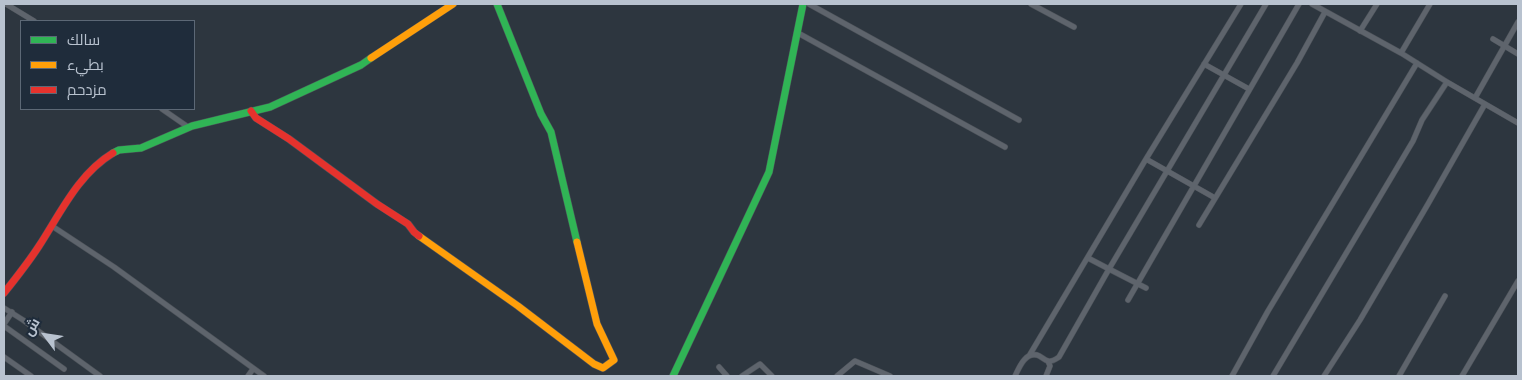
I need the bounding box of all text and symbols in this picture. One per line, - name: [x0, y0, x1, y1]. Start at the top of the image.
- legend: [20, 20, 195, 110]
- text: سالك: [67, 31, 100, 49]
- text: بطيء: [67, 56, 104, 74]
- text: مزدحم: [67, 81, 107, 99]
- north arrow: [20, 310, 70, 360]
- text: ش: [20, 315, 44, 339]

